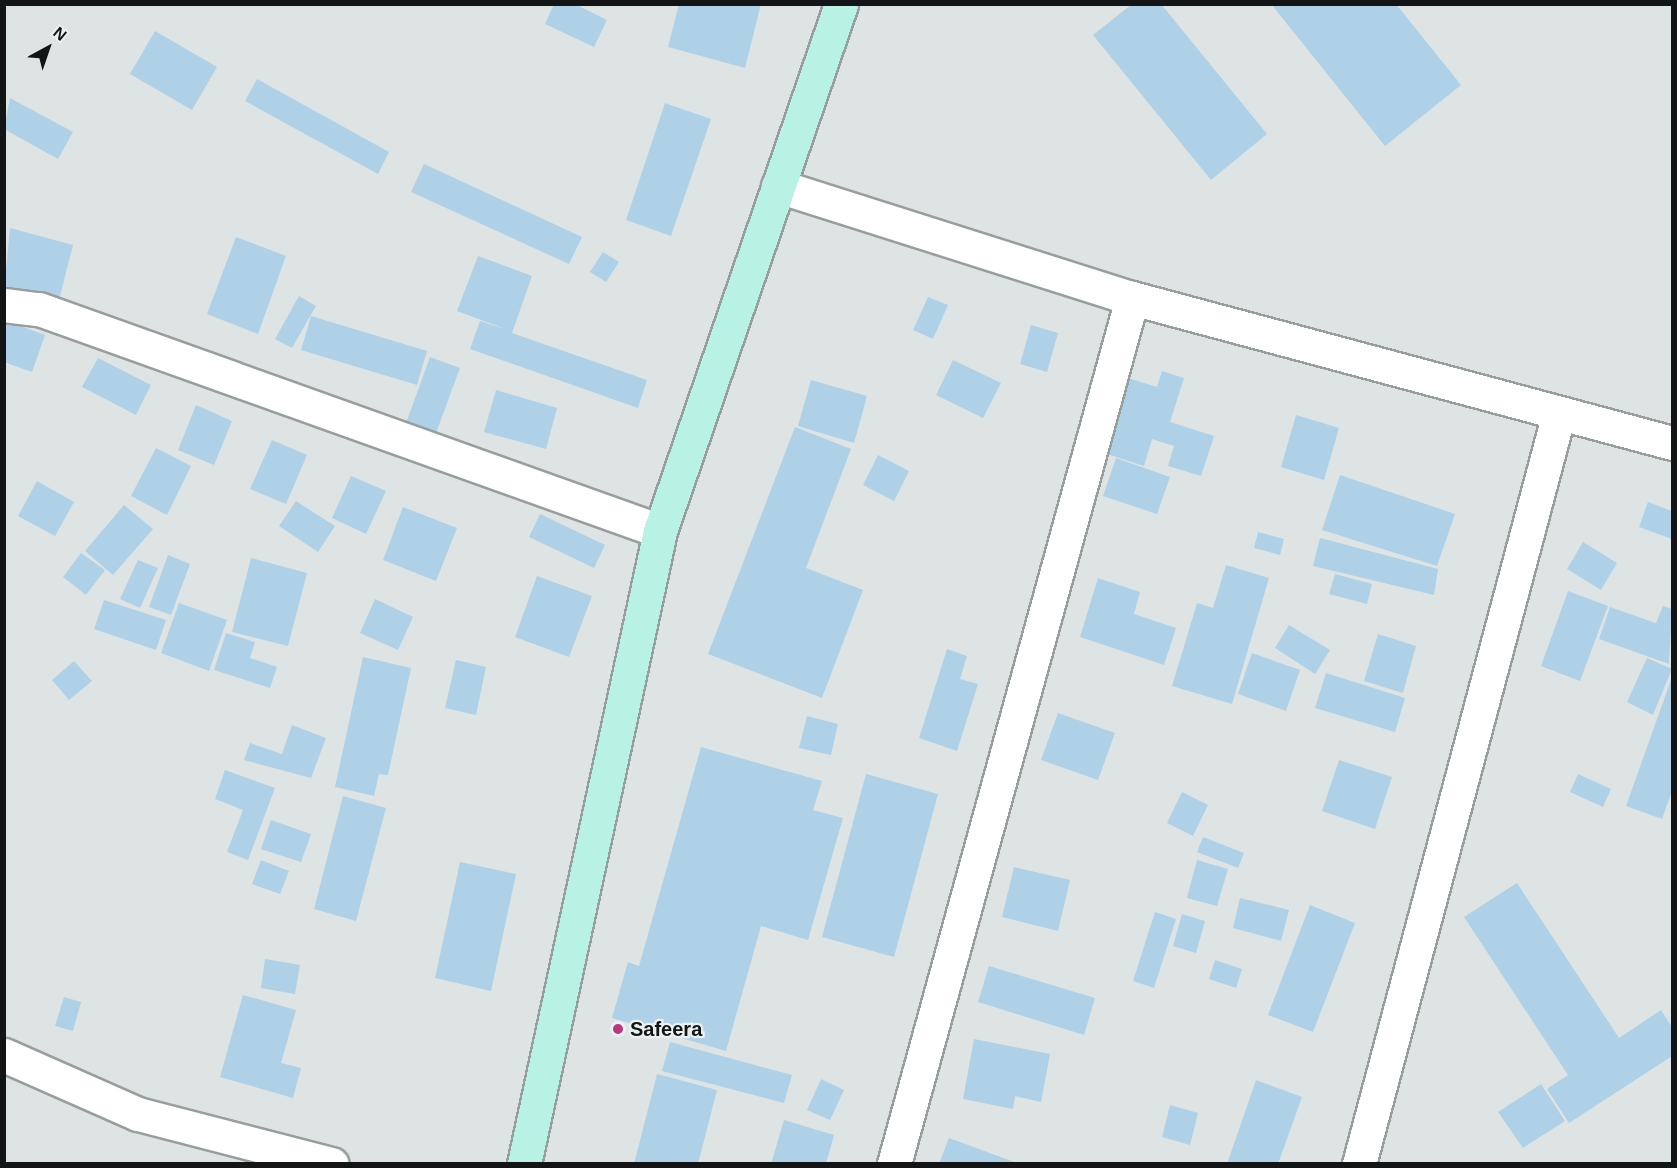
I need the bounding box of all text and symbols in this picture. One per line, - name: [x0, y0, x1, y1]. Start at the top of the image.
- north arrow: [18, 18, 78, 78]
- text: N: [50, 24, 70, 44]
- place label: Safeera: [630, 1017, 702, 1041]
- marker: Safeera: [611, 1022, 625, 1036]

